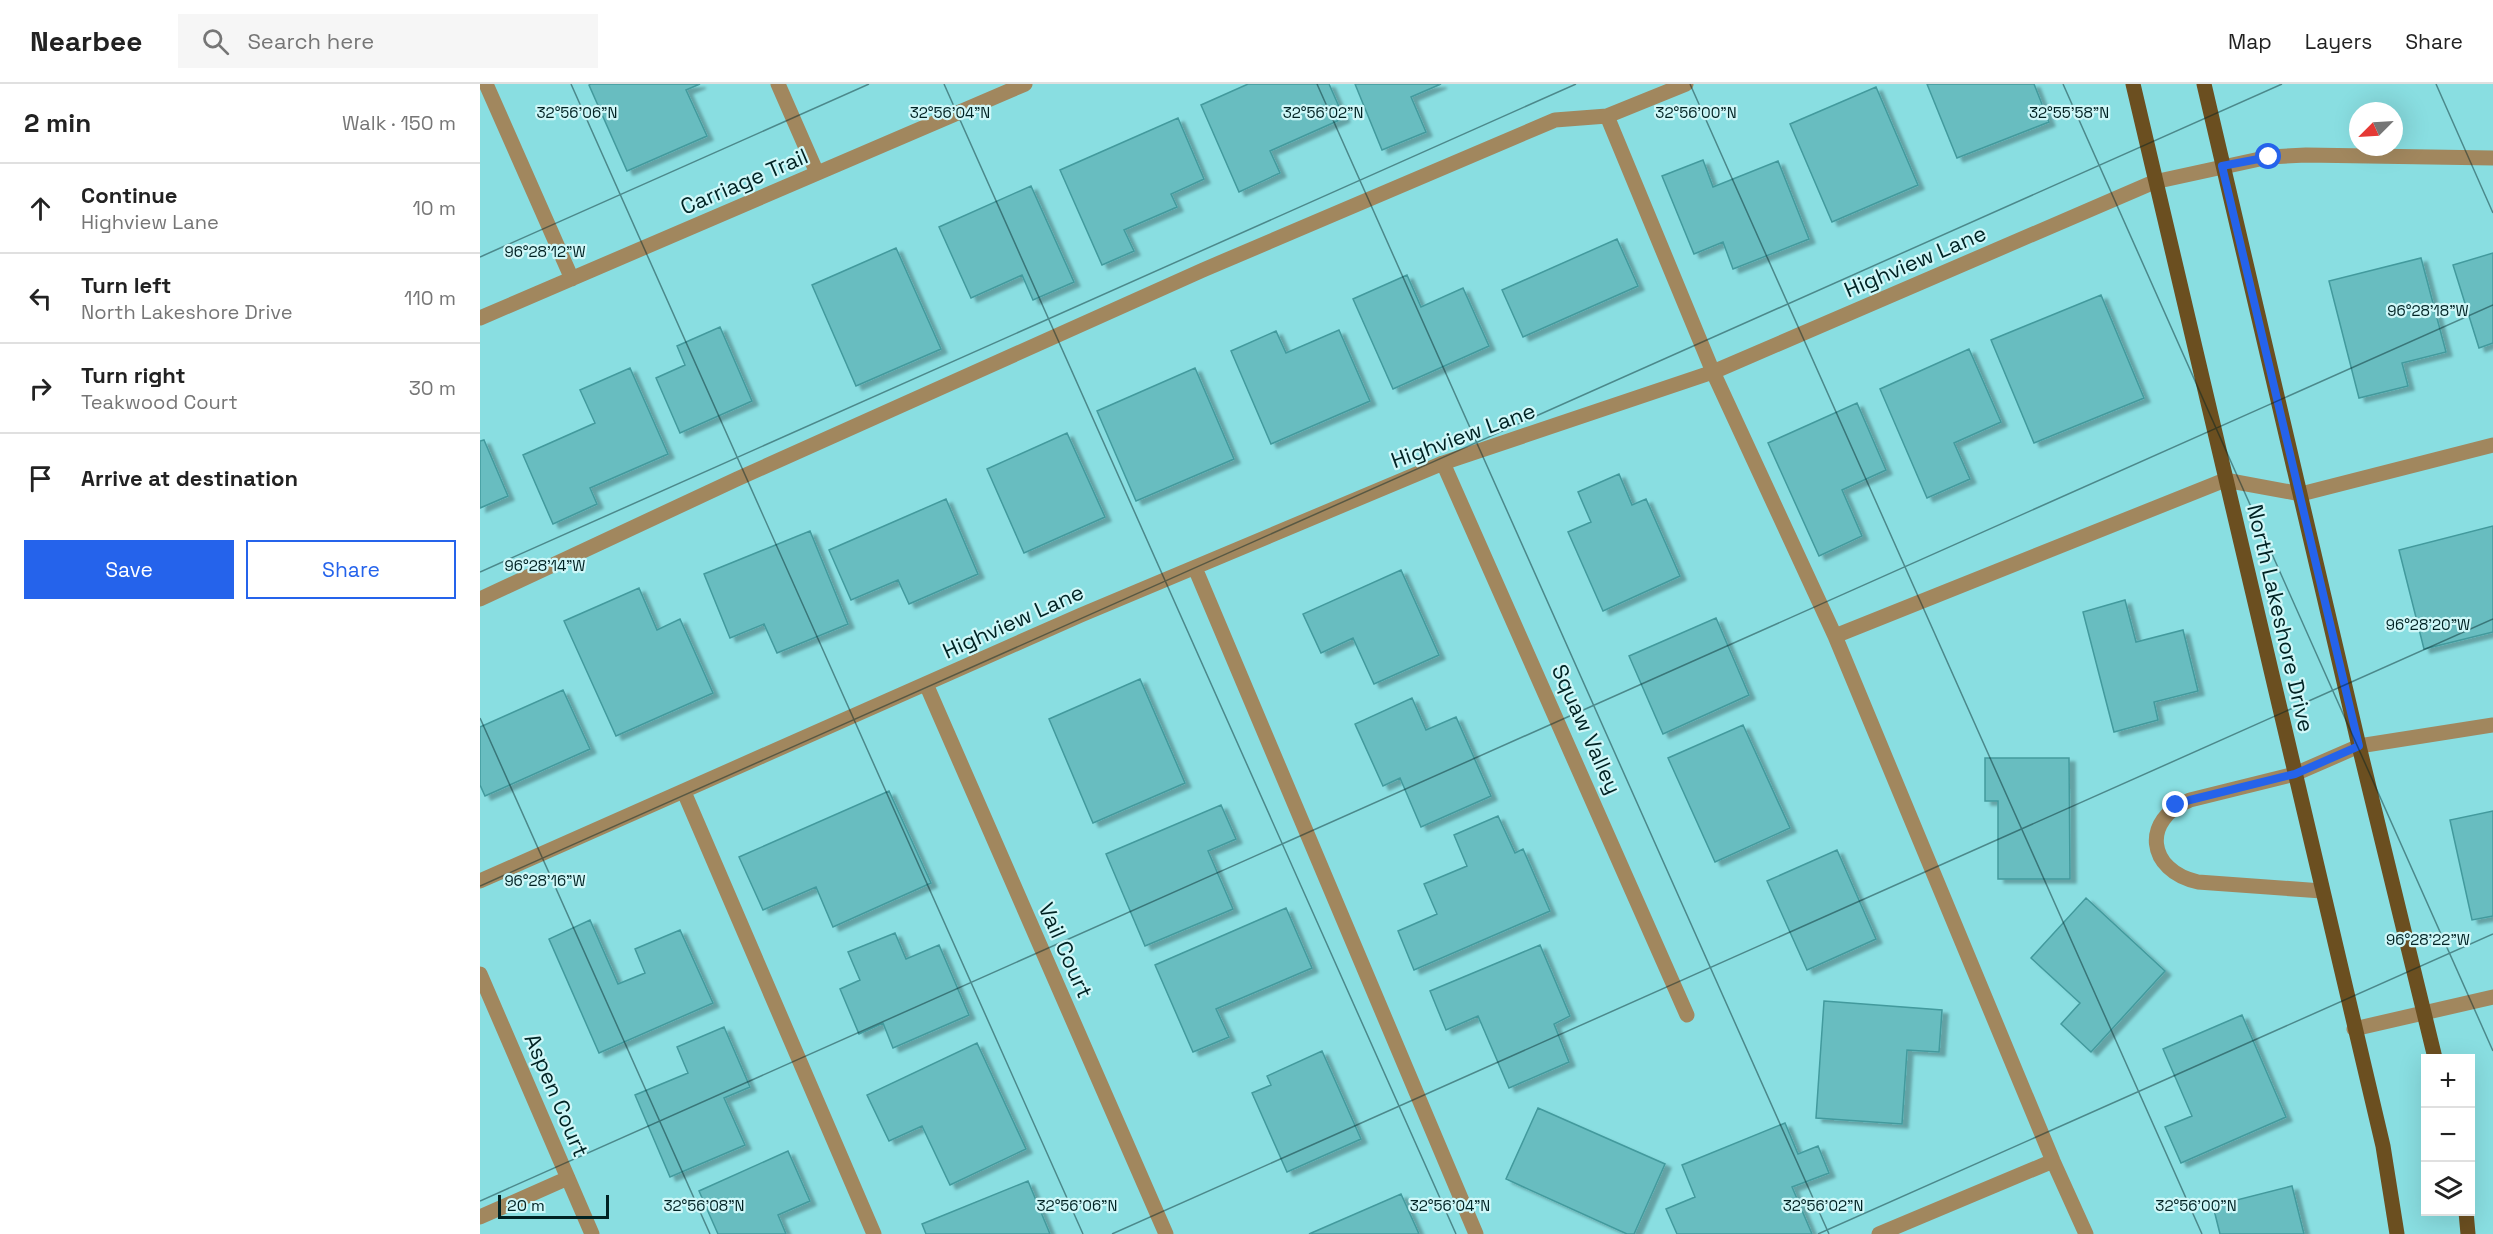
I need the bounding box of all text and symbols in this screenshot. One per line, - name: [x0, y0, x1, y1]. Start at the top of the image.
- search box: [178, 14, 598, 68]
- text: Nearbee: [30, 23, 142, 59]
- icon: search: [199, 25, 232, 58]
- text: Search here: [247, 27, 374, 55]
- text: Map: [2228, 28, 2272, 55]
- text: Layers: [2305, 28, 2372, 55]
- text: Share: [2405, 28, 2463, 55]
- north arrow: [2349, 102, 2403, 156]
- text: 32°56'06"N: [537, 103, 617, 122]
- text: 32°56'04"N: [910, 103, 990, 122]
- text: 32°56'02"N: [1283, 103, 1363, 122]
- text: 32°56'00"N: [1655, 103, 1737, 122]
- text: 32°55'58"N: [2029, 103, 2109, 122]
- text: 2 min: [24, 106, 91, 140]
- text: Walk · 150 m: [342, 110, 456, 136]
- street label: Carriage Trail: [676, 142, 812, 220]
- route start: [2255, 143, 2281, 169]
- text: Continue: [81, 181, 177, 209]
- icon: ahead: [24, 192, 57, 225]
- text: 10 m: [412, 195, 456, 221]
- text: Highview Lane: [81, 209, 219, 235]
- street label: Highview Lane: [1840, 218, 1990, 304]
- text: 96°28'12"W: [504, 242, 586, 261]
- text: Turn left: [81, 271, 171, 299]
- icon: left: [24, 282, 57, 315]
- text: 110 m: [404, 285, 456, 311]
- text: North Lakeshore Drive: [81, 299, 293, 325]
- text: 96°28'18"W: [2387, 301, 2469, 320]
- text: Turn right: [81, 361, 186, 389]
- icon: right: [24, 372, 57, 405]
- text: 30 m: [409, 375, 456, 401]
- text: Teakwood Court: [81, 389, 238, 415]
- street label: Highview Lane: [1387, 396, 1539, 474]
- icon: arrive: [24, 462, 57, 495]
- text: Arrive at destination: [81, 464, 298, 492]
- street label: North Lakeshore Drive: [2241, 502, 2321, 734]
- button: Save: [24, 540, 234, 599]
- button: Share: [246, 540, 456, 599]
- text: 96°28'14"W: [505, 556, 585, 575]
- street label: Highview Lane: [938, 577, 1088, 665]
- text: 96°28'20"W: [2386, 615, 2470, 634]
- street label: Squaw Valley: [1546, 660, 1628, 798]
- route end: [2162, 791, 2188, 817]
- text: 96°28'16"W: [504, 871, 586, 890]
- street label: Vail Court: [1033, 898, 1099, 1002]
- text: 96°28'22"W: [2386, 930, 2470, 949]
- street label: Aspen Court: [518, 1029, 596, 1161]
- map controls: [2421, 1054, 2475, 1216]
- button: +: [2421, 1054, 2475, 1108]
- button: −: [2421, 1108, 2475, 1162]
- button: layers: [2421, 1162, 2475, 1216]
- scale bar: [498, 1192, 609, 1220]
- text: 20 m: [507, 1195, 545, 1216]
- text: 32°56'08"N: [663, 1196, 745, 1215]
- text: 32°56'06"N: [1037, 1196, 1117, 1215]
- text: 32°56'04"N: [1410, 1196, 1490, 1215]
- text: 32°56'02"N: [1783, 1196, 1863, 1215]
- text: 32°56'00"N: [2155, 1196, 2237, 1215]

